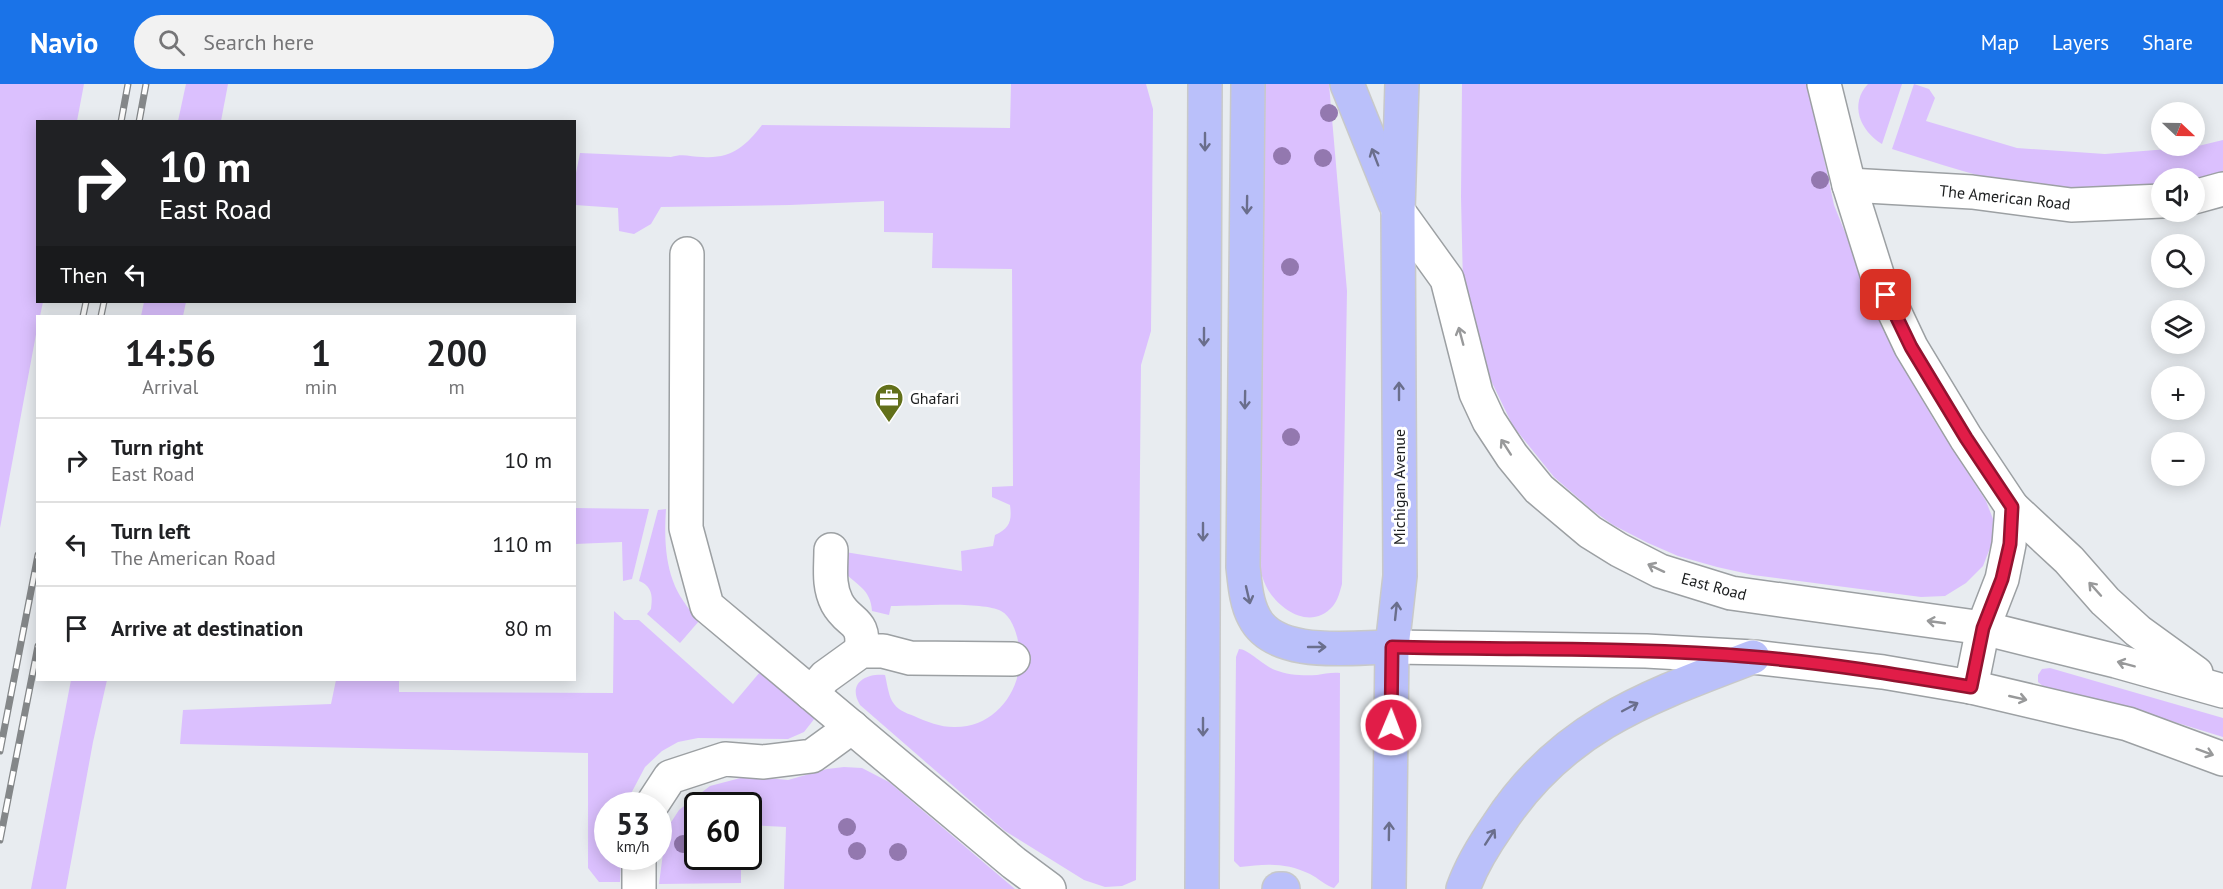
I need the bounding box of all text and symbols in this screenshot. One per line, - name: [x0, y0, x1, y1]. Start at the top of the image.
- search box: [134, 15, 554, 69]
- text: Navio: [30, 24, 98, 61]
- icon: search: [155, 26, 188, 59]
- text: Search here: [203, 28, 314, 56]
- text: Map: [1981, 29, 2019, 56]
- text: Layers: [2052, 29, 2109, 56]
- text: Share: [2142, 29, 2193, 56]
- north arrow: [2151, 102, 2205, 156]
- map controls: [2151, 102, 2205, 486]
- one-way arrow: [1199, 132, 1211, 152]
- text: 10 m: [159, 139, 251, 194]
- icon: right: [60, 144, 138, 222]
- one-way arrow: [1369, 148, 1380, 167]
- button: sound: [2151, 168, 2205, 222]
- street label: The American Road: [1938, 180, 2072, 214]
- text: East Road: [159, 192, 272, 226]
- one-way arrow: [1241, 195, 1252, 215]
- button: search: [2151, 234, 2205, 288]
- icon: left: [119, 258, 152, 291]
- text: Then: [60, 261, 107, 289]
- pin: [1860, 269, 1911, 320]
- icon: arrive: [1869, 278, 1902, 311]
- button: layers: [2151, 300, 2205, 354]
- one-way arrow: [1198, 327, 1210, 347]
- one-way arrow: [1455, 327, 1467, 346]
- text: 14:56: [125, 329, 216, 376]
- text: 1: [311, 329, 331, 376]
- text: 200: [426, 329, 487, 376]
- button: +: [2151, 366, 2205, 420]
- text: Arrival: [142, 374, 198, 400]
- text: min: [305, 374, 337, 400]
- text: m: [449, 374, 465, 400]
- office icon: Ghafari: [873, 382, 905, 424]
- one-way arrow: [1393, 382, 1405, 402]
- place label: Ghafari: [910, 388, 959, 408]
- one-way arrow: [1239, 390, 1251, 410]
- street label: Michigan Avenue: [1389, 429, 1409, 545]
- button: −: [2151, 432, 2205, 486]
- text: Turn right: [111, 433, 203, 461]
- one-way arrow: [1500, 440, 1512, 456]
- icon: right: [60, 444, 93, 477]
- text: 10 m: [504, 446, 552, 474]
- text: East Road: [111, 461, 195, 487]
- text: Turn left: [111, 517, 191, 545]
- one-way arrow: [1197, 522, 1209, 542]
- icon: left: [60, 528, 93, 561]
- text: 110 m: [492, 530, 552, 558]
- text: The American Road: [111, 545, 276, 571]
- one-way arrow: [1647, 562, 1665, 574]
- street label: East Road: [1679, 568, 1749, 604]
- one-way arrow: [2088, 582, 2102, 597]
- one-way arrow: [1242, 585, 1254, 604]
- one-way arrow: [1391, 602, 1402, 622]
- icon: arrive: [60, 612, 93, 645]
- text: Arrive at destination: [111, 614, 303, 642]
- text: 80 m: [504, 614, 552, 642]
- one-way arrow: [1927, 616, 1946, 627]
- one-way arrow: [1306, 642, 1326, 653]
- one-way arrow: [2117, 657, 2136, 669]
- position arrow: [1359, 693, 1423, 757]
- one-way arrow: [2007, 693, 2027, 704]
- one-way arrow: [1621, 700, 1639, 712]
- one-way arrow: [1197, 717, 1209, 737]
- one-way arrow: [2195, 747, 2214, 758]
- speed limit sign: 60: [684, 792, 762, 870]
- text: 53: [616, 804, 650, 843]
- one-way arrow: [1384, 821, 1395, 841]
- one-way arrow: [1484, 829, 1496, 846]
- text: km/h: [617, 837, 649, 856]

